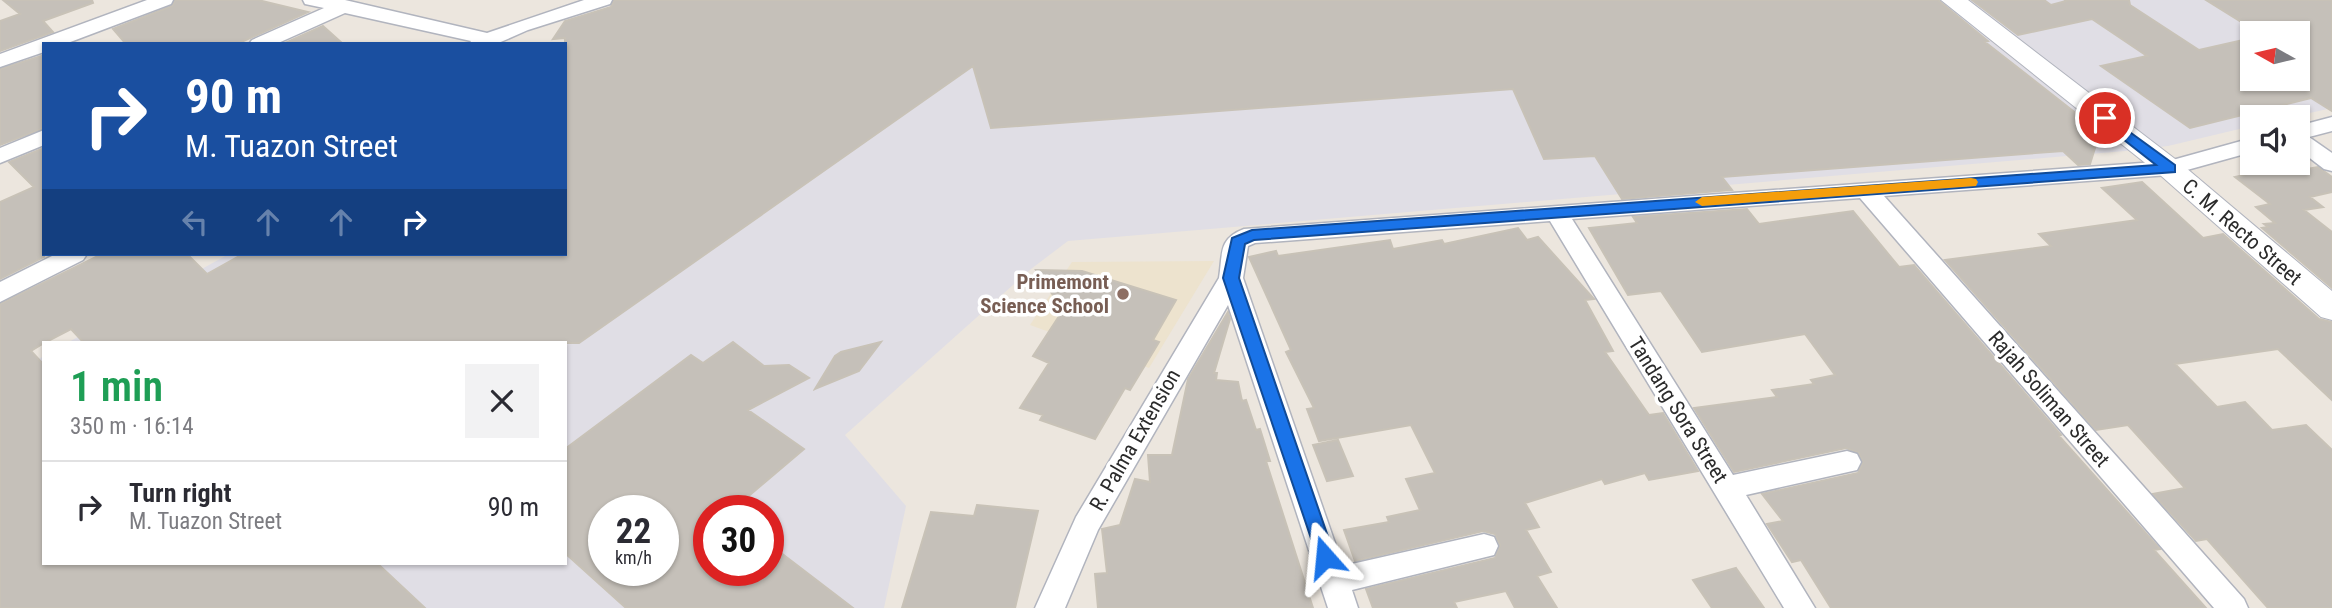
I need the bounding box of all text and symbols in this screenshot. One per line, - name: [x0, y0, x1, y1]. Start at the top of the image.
- north arrow: [2240, 21, 2310, 91]
- map controls: [2240, 21, 2310, 175]
- text: 90 m: [185, 68, 282, 125]
- icon: right: [70, 70, 161, 161]
- pin: [2075, 88, 2135, 148]
- icon: arrive: [2086, 99, 2124, 137]
- button: sound: [2240, 105, 2310, 175]
- text: M. Tuazon Street: [185, 127, 398, 165]
- street label: C. M. Recto Street: [2178, 174, 2306, 290]
- icon: left: [176, 203, 214, 241]
- icon: ahead: [249, 203, 287, 241]
- icon: ahead: [322, 203, 360, 241]
- icon: right: [395, 203, 433, 241]
- place label: Primemont Science School: [980, 270, 1109, 318]
- marker: Primemont Science School: [1115, 286, 1131, 302]
- street label: Rajah Soliman Street: [1983, 326, 2115, 472]
- street label: Tandang Sora Street: [1623, 333, 1733, 487]
- text: 1 min: [70, 362, 163, 411]
- button: close: [465, 364, 539, 438]
- street label: R. Palma Extension: [1085, 365, 1185, 515]
- text: 350 m · 16:14: [70, 413, 194, 440]
- text: Turn right: [129, 478, 231, 508]
- icon: right: [70, 488, 108, 526]
- text: 90 m: [488, 492, 539, 522]
- speed limit sign: 30: [693, 495, 784, 586]
- text: M. Tuazon Street: [129, 508, 282, 535]
- text: 22: [616, 511, 651, 552]
- position arrow: [1288, 520, 1362, 594]
- text: km/h: [615, 547, 652, 568]

